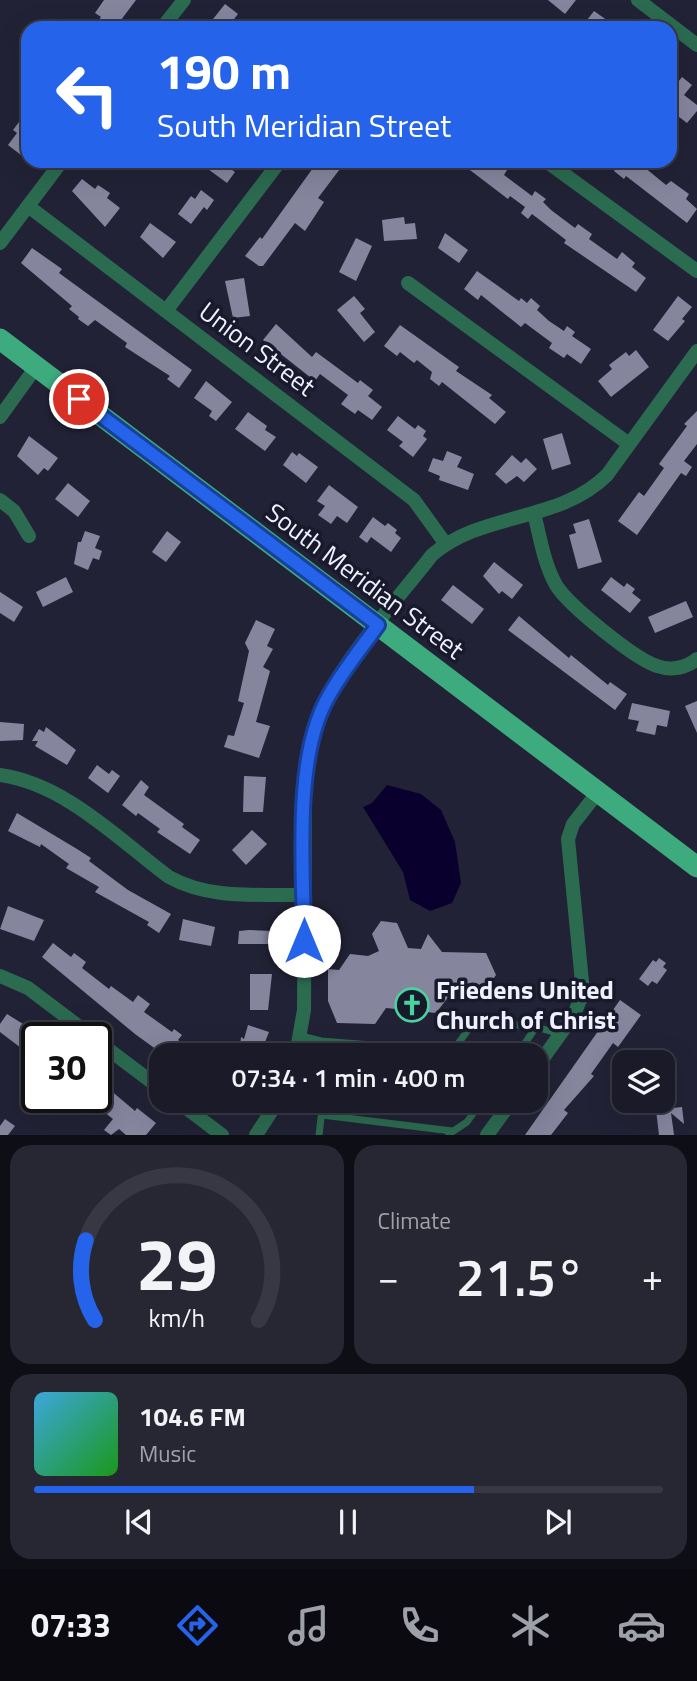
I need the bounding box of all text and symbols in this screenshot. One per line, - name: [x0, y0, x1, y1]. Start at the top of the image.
- text: 190 m: [157, 33, 291, 108]
- icon: left: [42, 49, 133, 140]
- text: South Meridian Street: [157, 101, 451, 149]
- street label: Union Street: [191, 292, 324, 405]
- pin: [49, 369, 109, 429]
- icon: arrive: [60, 380, 98, 418]
- street label: South Meridian Street: [258, 493, 473, 668]
- position arrow: [267, 904, 341, 978]
- place label: Friedens United Church of Christ: [436, 970, 616, 1039]
- church icon: Friedens United Church of Christ: [393, 986, 431, 1024]
- speed limit sign: 30: [21, 1022, 112, 1113]
- map controls: [612, 1050, 675, 1113]
- button: layers: [612, 1050, 675, 1113]
- text: 07:34 · 1 min · 400 m: [232, 1058, 465, 1097]
- text: Climate: [378, 1203, 451, 1238]
- text: 29: [136, 1209, 218, 1319]
- text: 21.5°: [456, 1237, 585, 1316]
- text: −: [378, 1248, 399, 1306]
- text: +: [642, 1248, 663, 1306]
- text: km/h: [148, 1299, 205, 1337]
- text: 104.6 FM: [139, 1397, 246, 1436]
- text: Music: [139, 1436, 196, 1471]
- icon: previous: [120, 1503, 158, 1541]
- icon: pause: [329, 1503, 367, 1541]
- icon: next: [539, 1503, 577, 1541]
- text: 07:33: [31, 1601, 111, 1649]
- icon: directions: [173, 1601, 222, 1650]
- icon: music: [284, 1601, 333, 1650]
- icon: phone: [395, 1601, 444, 1650]
- icon: climate: [506, 1601, 555, 1650]
- icon: car: [617, 1601, 666, 1650]

